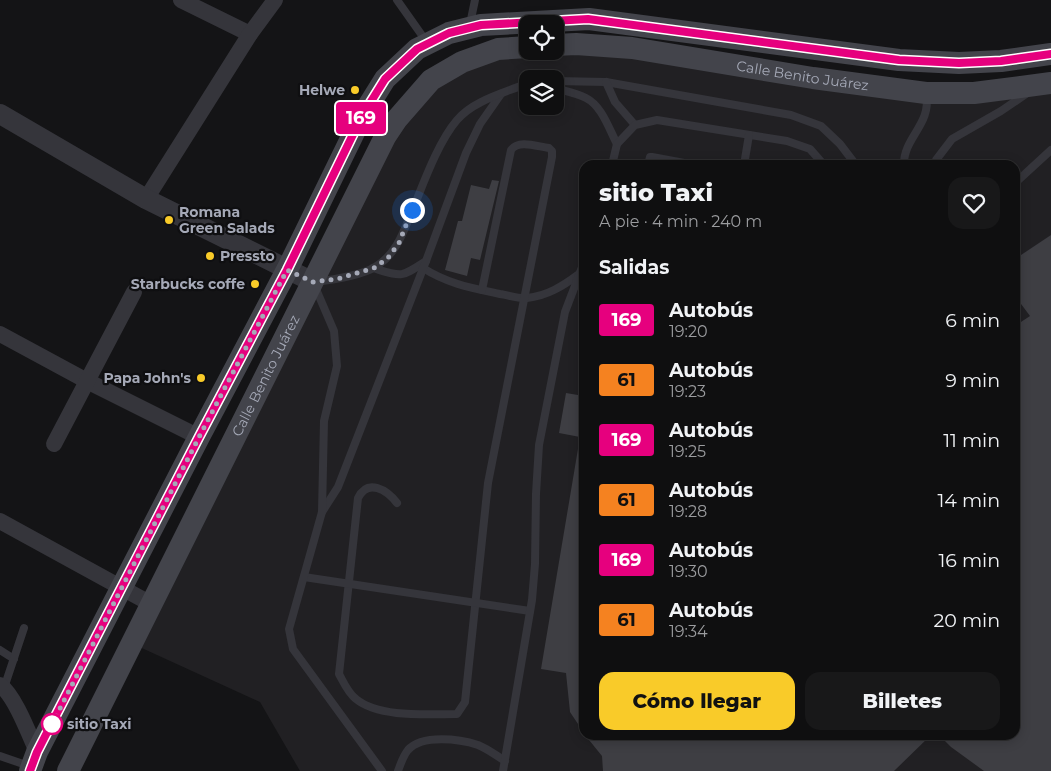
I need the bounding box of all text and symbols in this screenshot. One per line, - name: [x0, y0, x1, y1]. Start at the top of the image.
- map controls: [519, 15, 564, 115]
- button: locate: [519, 15, 564, 60]
- street label: Calle Benito Juárez: [735, 56, 870, 94]
- button: layers: [519, 70, 564, 115]
- place label: Helwe: [299, 81, 345, 99]
- marker: Helwe: [349, 84, 361, 96]
- line badge: 169: [332, 102, 390, 134]
- text: 169: [346, 107, 376, 129]
- button: heart: [948, 177, 1000, 229]
- text: sitio Taxi: [599, 178, 713, 207]
- your location: [400, 198, 425, 223]
- place label: Romana Green Salads: [179, 203, 275, 237]
- text: A pie · 4 min · 240 m: [599, 212, 762, 231]
- marker: Romana Green Salads: [163, 214, 175, 226]
- place label: Pressto: [220, 247, 275, 265]
- marker: Pressto: [204, 250, 216, 262]
- text: Salidas: [599, 256, 669, 279]
- place label: Starbucks coffe: [131, 275, 245, 293]
- marker: Starbucks coffe: [249, 278, 261, 290]
- text: Autobús: [669, 299, 753, 322]
- text: 169: [612, 309, 642, 331]
- text: 6 min: [945, 309, 1000, 332]
- street label: Calle Benito Juárez: [228, 312, 304, 439]
- text: 19:20: [669, 322, 708, 341]
- text: Autobús: [669, 359, 753, 382]
- place label: Papa John's: [103, 369, 192, 387]
- text: 61: [617, 369, 636, 391]
- text: 9 min: [945, 369, 1000, 392]
- marker: Papa John's: [195, 372, 207, 384]
- text: 19:23: [669, 382, 706, 401]
- text: Autobús: [669, 419, 753, 442]
- text: 169: [612, 429, 642, 451]
- text: 11 min: [943, 429, 1000, 452]
- text: 19:25: [669, 442, 706, 461]
- text: Autobús: [669, 479, 753, 502]
- text: 61: [617, 489, 636, 511]
- text: 14 min: [937, 489, 1000, 512]
- text: 19:28: [669, 502, 707, 521]
- text: Autobús: [669, 539, 753, 562]
- text: 169: [612, 549, 642, 571]
- text: 16 min: [938, 549, 1000, 572]
- text: 19:30: [669, 562, 708, 581]
- text: Autobús: [669, 599, 753, 622]
- text: 61: [617, 609, 636, 631]
- text: 20 min: [934, 609, 1000, 632]
- text: 19:34: [669, 622, 708, 641]
- button: Cómo llegar: [599, 672, 795, 730]
- button: Billetes: [805, 672, 1000, 730]
- marker: sitio Taxi: [41, 713, 63, 735]
- place label: sitio Taxi: [67, 715, 132, 733]

